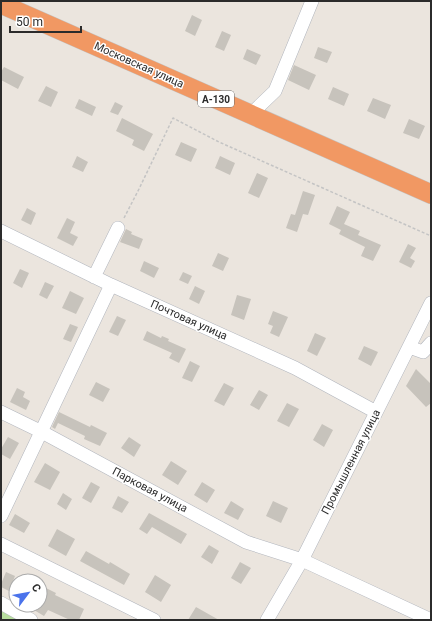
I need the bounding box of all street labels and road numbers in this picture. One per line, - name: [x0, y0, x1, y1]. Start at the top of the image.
- street label: Московская улица: [92, 39, 186, 91]
- road number: А-130: [198, 91, 234, 107]
- street label: Почтовая улица: [149, 297, 229, 343]
- street label: Промышленная улица: [319, 407, 383, 517]
- street label: Парковая улица: [110, 465, 190, 515]

